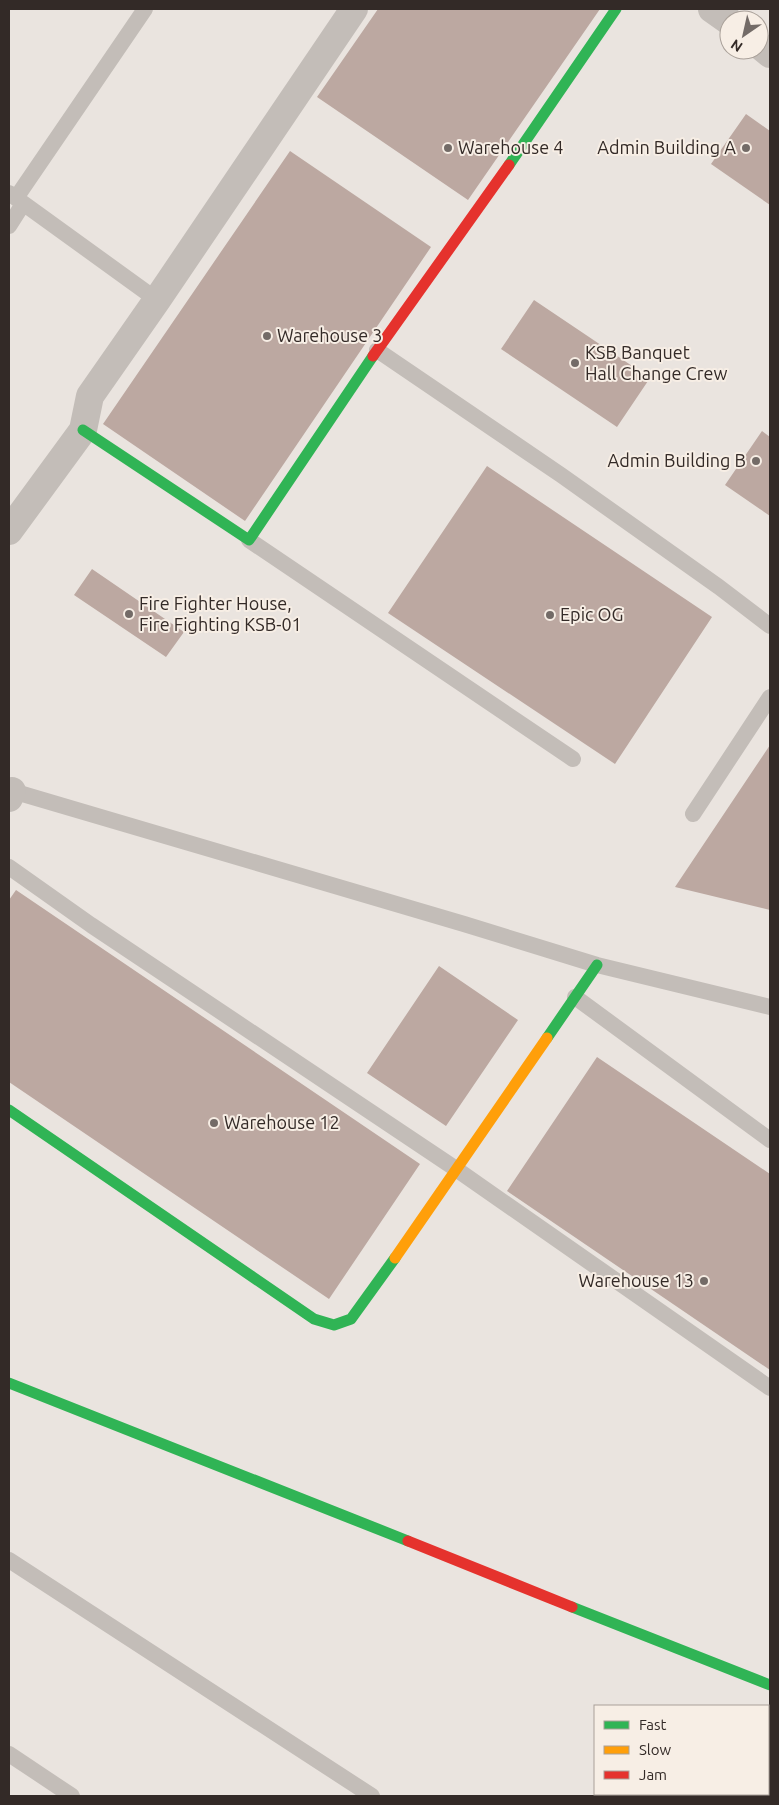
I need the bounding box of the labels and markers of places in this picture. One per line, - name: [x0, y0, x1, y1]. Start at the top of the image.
- place label: Warehouse 4: [458, 137, 563, 157]
- place label: Admin Building A: [597, 137, 736, 157]
- marker: Warehouse 4: [442, 142, 454, 154]
- marker: Admin Building A: [740, 142, 752, 154]
- place label: Warehouse 3: [277, 325, 382, 345]
- marker: Warehouse 3: [261, 330, 273, 342]
- place label: KSB Banquet Hall Change Crew: [585, 342, 727, 383]
- marker: KSB Banquet Hall Change Crew: [569, 357, 581, 369]
- place label: Admin Building B: [608, 450, 746, 470]
- marker: Admin Building B: [750, 455, 762, 467]
- place label: Fire Fighter House, Fire Fighting KSB-01: [139, 593, 302, 634]
- place label: Epic OG: [560, 604, 623, 624]
- marker: Fire Fighter House, Fire Fighting KSB-01: [123, 608, 135, 620]
- marker: Epic OG: [544, 609, 556, 621]
- place label: Warehouse 12: [224, 1112, 340, 1132]
- marker: Warehouse 12: [208, 1117, 220, 1129]
- place label: Warehouse 13: [578, 1270, 694, 1290]
- marker: Warehouse 13: [698, 1275, 710, 1287]

